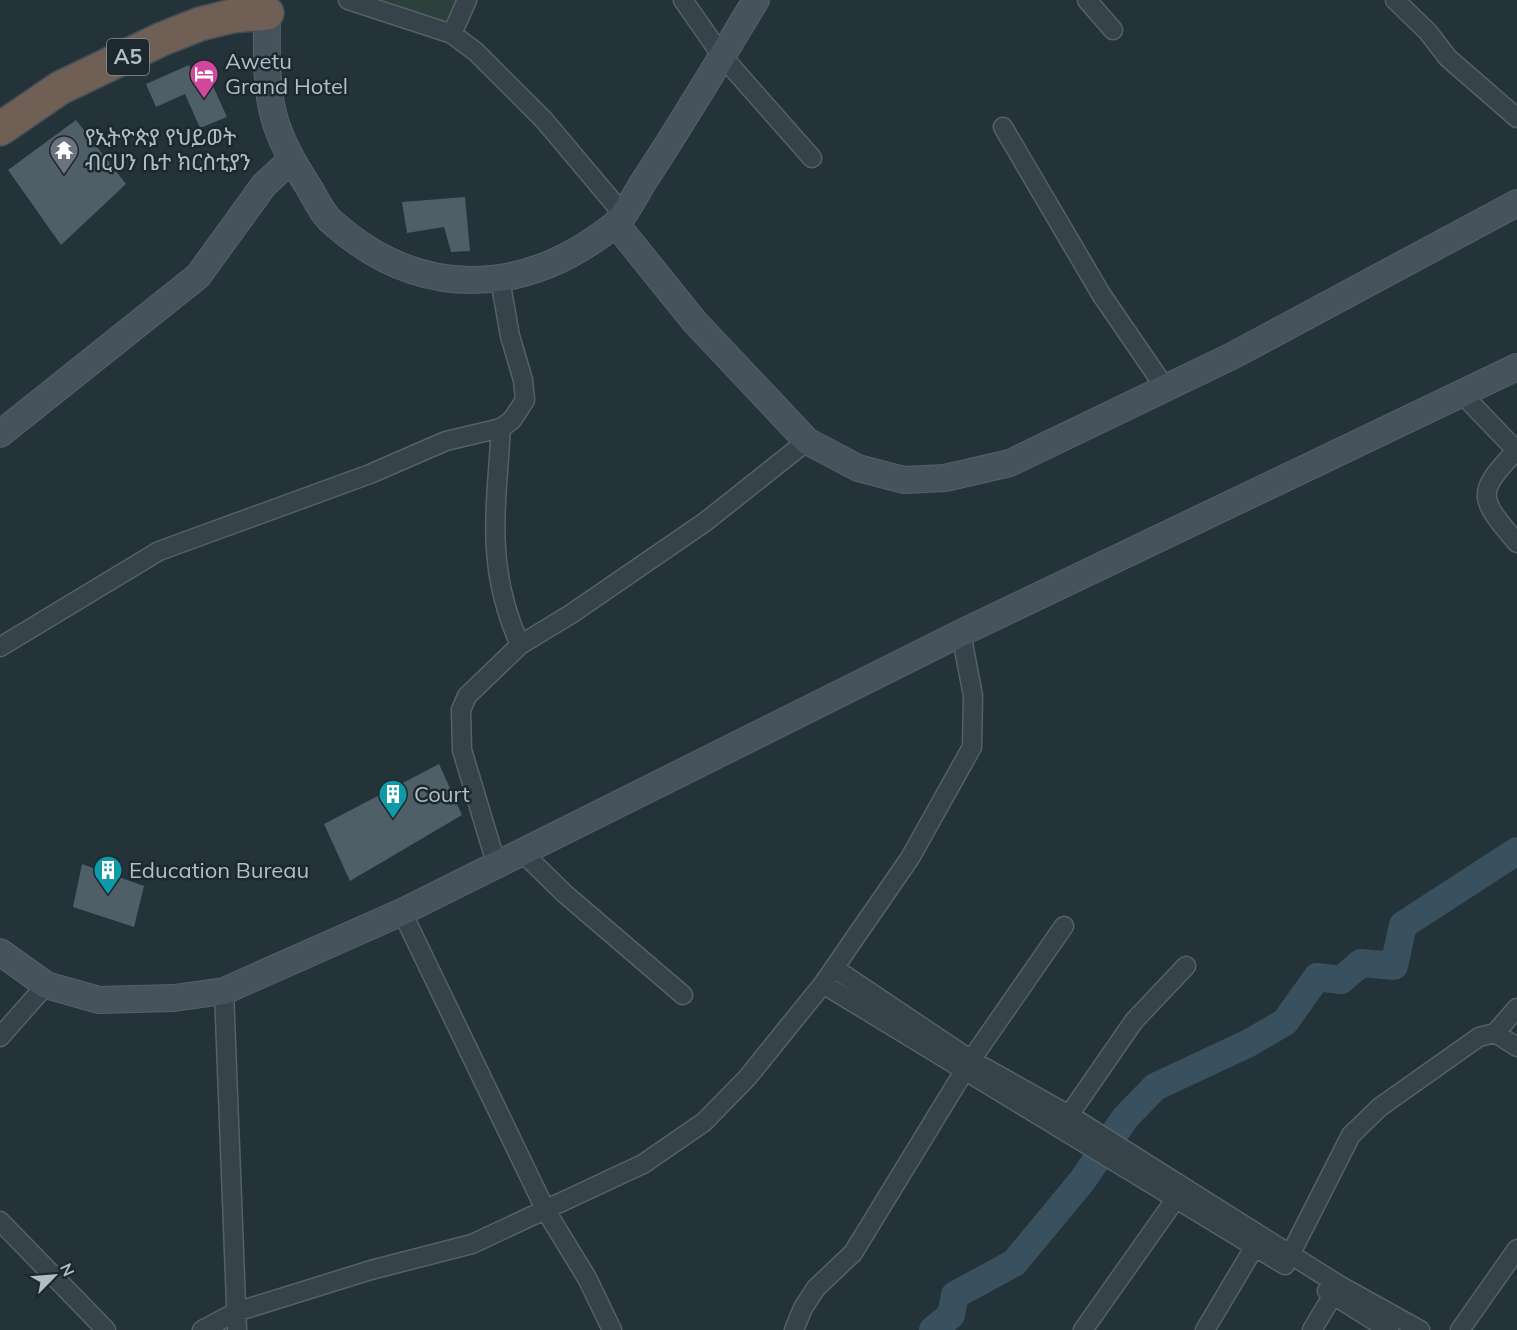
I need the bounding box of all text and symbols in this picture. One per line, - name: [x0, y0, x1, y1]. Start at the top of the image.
- road number: A5: [107, 39, 149, 75]
- place label: Awetu Grand Hotel: [225, 47, 348, 100]
- hotel icon: Awetu Grand Hotel: [188, 58, 220, 100]
- place label: የኢትዮጵያ የህይወት ብርሀን ቤተ ክርስቲያን: [85, 123, 251, 176]
- temple icon: የኢትዮጵያ የህይወት ብርሀን ቤተ ክርስቲያን: [48, 134, 80, 176]
- building icon: Court: [377, 778, 409, 820]
- place label: Court: [414, 780, 470, 808]
- building icon: Education Bureau: [92, 854, 124, 896]
- place label: Education Bureau: [129, 856, 309, 884]
- north arrow: [24, 1246, 84, 1306]
- text: N: [56, 1260, 79, 1279]

